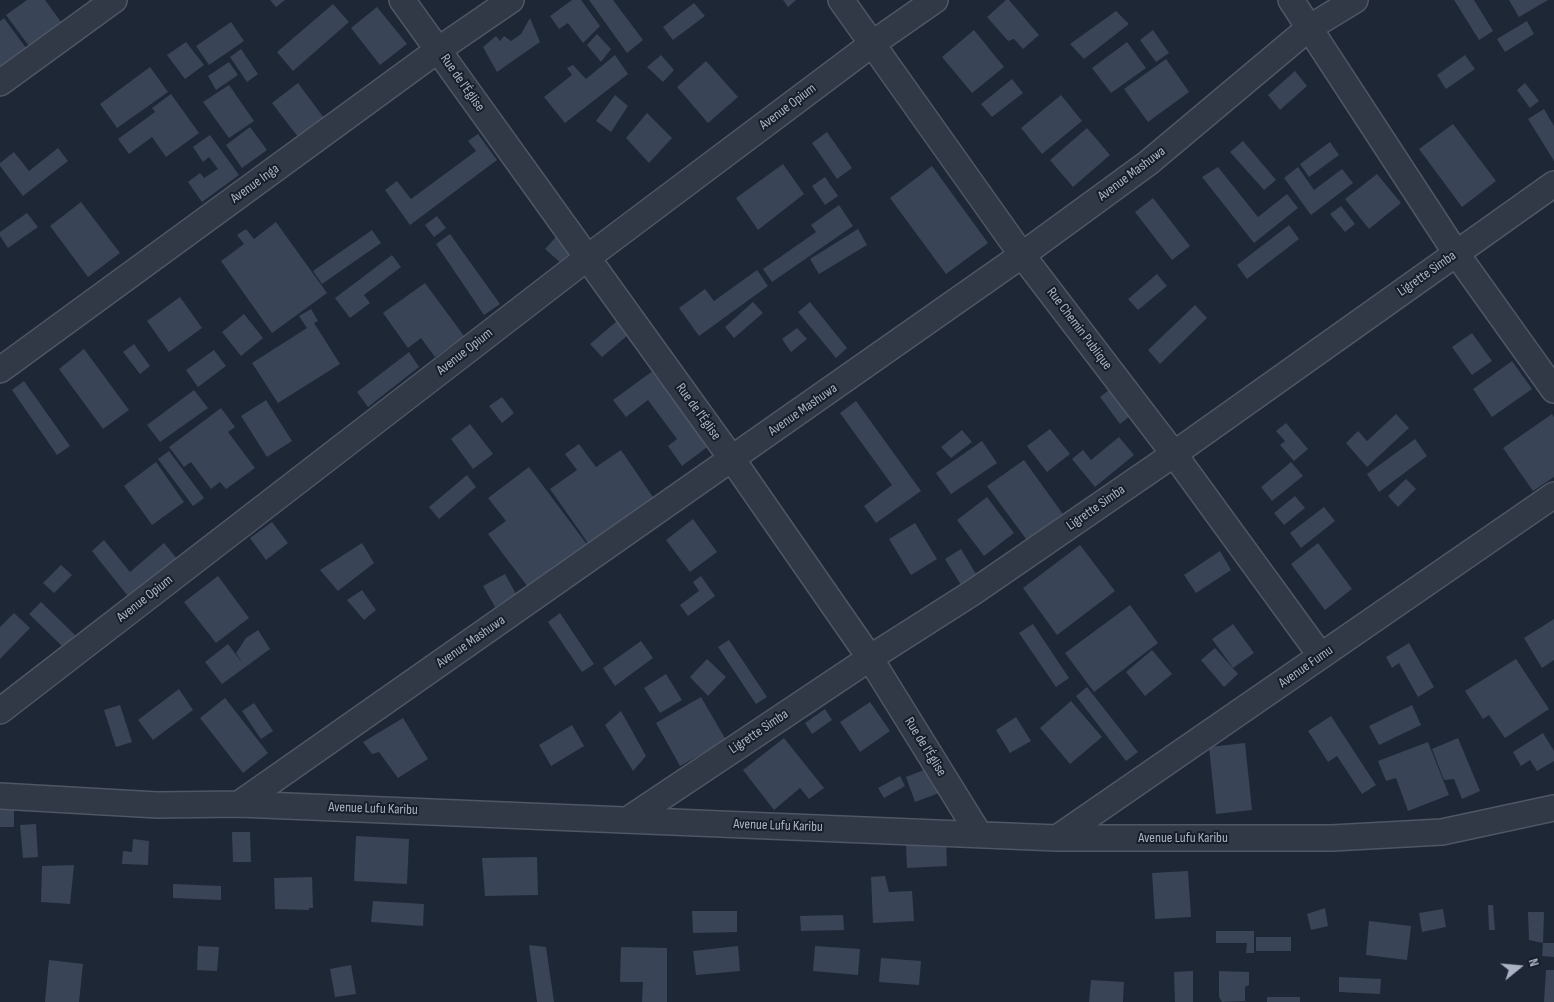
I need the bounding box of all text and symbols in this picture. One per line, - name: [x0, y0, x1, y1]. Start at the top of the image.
- street label: Rue de l'Église: [436, 51, 488, 115]
- street label: Avenue Opium: [756, 80, 820, 134]
- street label: Avenue Mashuwa: [1095, 143, 1169, 205]
- street label: Avenue Inga: [227, 161, 283, 207]
- street label: Ligrette Simba: [1394, 248, 1460, 300]
- street label: Rue Chemin Publique: [1043, 285, 1115, 373]
- street label: Avenue Opium: [434, 325, 496, 379]
- street label: Rue de l'Église: [672, 380, 724, 444]
- street label: Avenue Mashuwa: [765, 380, 841, 440]
- street label: Ligrette Simba: [1063, 482, 1129, 534]
- street label: Avenue Opium: [114, 572, 176, 626]
- street label: Avenue Mashuwa: [433, 612, 509, 672]
- street label: Avenue Fumu: [1276, 642, 1336, 692]
- street label: Ligrette Simba: [726, 706, 792, 758]
- street label: Rue de l'Église: [900, 714, 950, 780]
- street label: Avenue Lufu Karibu: [328, 799, 418, 819]
- street label: Avenue Lufu Karibu: [733, 816, 823, 836]
- street label: Avenue Lufu Karibu: [1138, 830, 1228, 846]
- north arrow: [1494, 942, 1544, 992]
- text: N: [1525, 956, 1543, 969]

